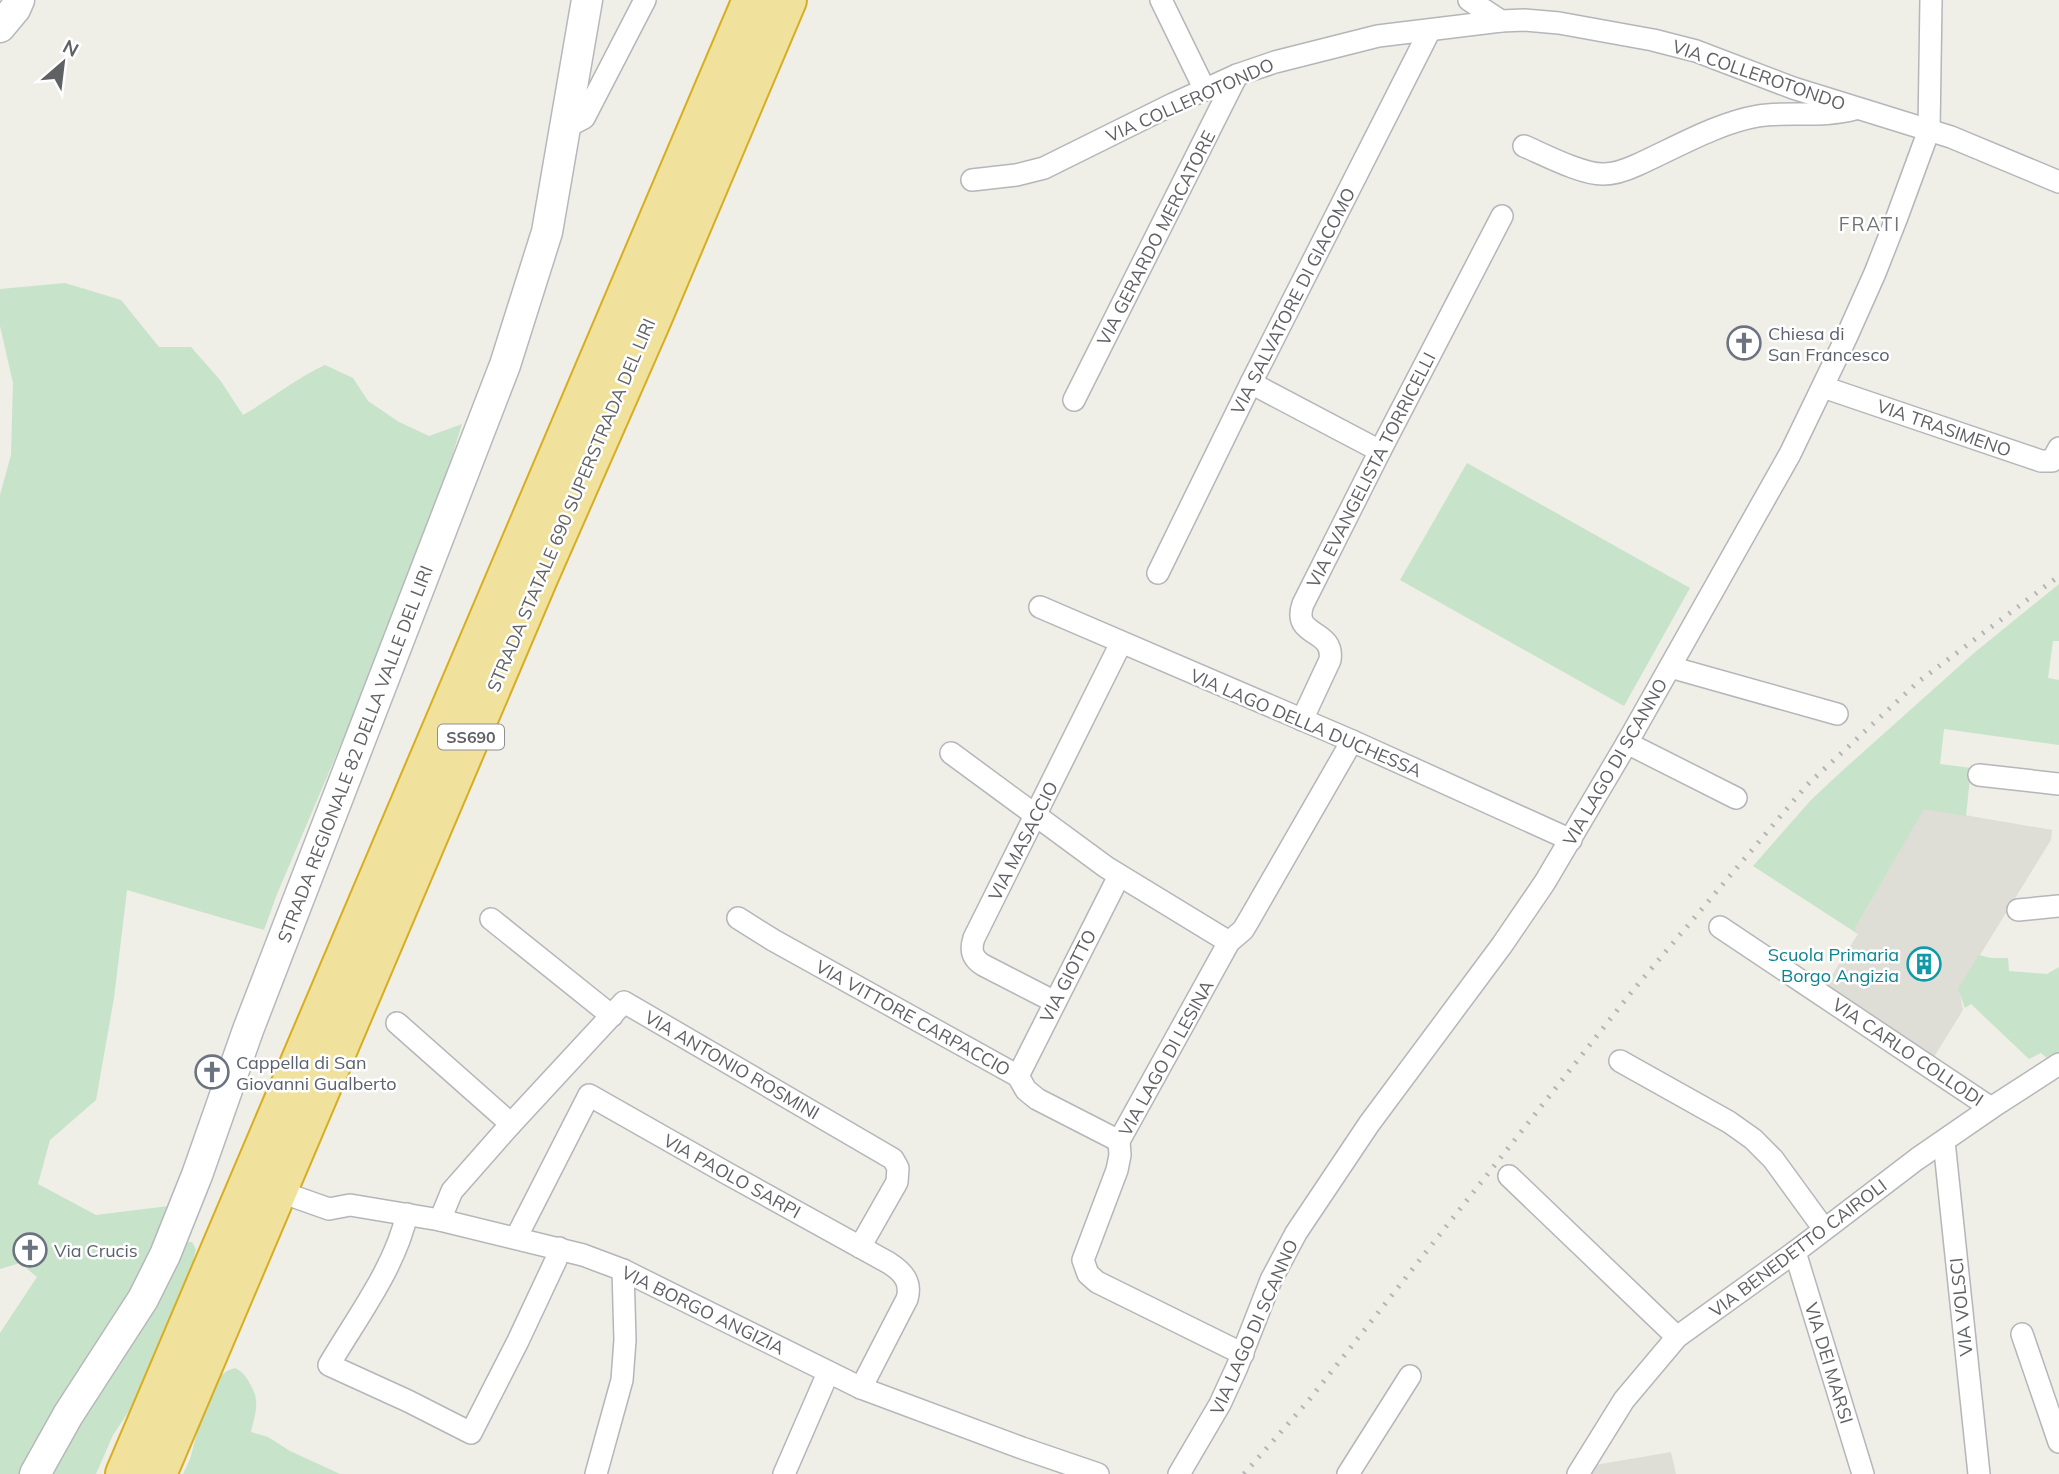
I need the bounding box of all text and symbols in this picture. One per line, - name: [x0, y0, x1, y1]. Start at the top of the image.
- north arrow: [28, 28, 98, 98]
- text: N: [59, 34, 83, 62]
- street label: VIA COLLEROTONDO: [1669, 35, 1849, 115]
- street label: VIA COLLEROTONDO: [1102, 53, 1278, 147]
- street label: VIA GERARDO MERCATORE: [1092, 127, 1220, 349]
- street label: VIA SALVATORE DI GIACOMO: [1226, 184, 1360, 418]
- district label: FRATI: [1839, 212, 1901, 236]
- street label: STRADA STATALE 690 SUPERSTRADA DEL LIRI: [482, 315, 660, 695]
- place label: Chiesa di San Francesco: [1768, 322, 1889, 366]
- church icon: Chiesa di San Francesco: [1725, 324, 1763, 362]
- street label: VIA EVANGELISTA TORRICELLI: [1301, 348, 1441, 592]
- street label: VIA TRASIMENO: [1874, 394, 2014, 462]
- street label: STRADA REGIONALE 82 DELLA VALLE DEL LIRI: [272, 562, 438, 946]
- street label: VIA LAGO DELLA DUCHESSA: [1187, 664, 1425, 782]
- street label: VIA LAGO DI SCANNO: [1558, 674, 1672, 850]
- road number: SS690: [438, 724, 504, 750]
- street label: VIA MASACCIO: [983, 778, 1063, 904]
- street label: VIA GIOTTO: [1035, 926, 1101, 1026]
- place label: Scuola Primaria Borgo Angizia: [1768, 943, 1899, 987]
- building icon: Scuola Primaria Borgo Angizia: [1905, 945, 1943, 983]
- street label: VIA VITTORE CARPACCIO: [812, 955, 1014, 1081]
- street label: VIA LAGO DI LESINA: [1114, 976, 1218, 1140]
- street label: VIA CARLO COLLODI: [1828, 993, 1988, 1111]
- street label: VIA ANTONIO ROSMINI: [640, 1005, 824, 1125]
- place label: Cappella di San Giovanni Gualberto: [236, 1051, 397, 1095]
- church icon: Cappella di San Giovanni Gualberto: [193, 1053, 231, 1091]
- street label: VIA PAOLO SARPI: [659, 1129, 805, 1223]
- street label: VIA BENEDETTO CAIROLI: [1705, 1174, 1891, 1322]
- church icon: Via Crucis: [11, 1231, 49, 1269]
- street label: VIA LAGO DI SCANNO: [1205, 1236, 1303, 1418]
- place label: Via Crucis: [54, 1239, 138, 1262]
- street label: VIA VOLSCI: [1944, 1257, 1978, 1357]
- street label: VIA BORGO ANGIZIA: [618, 1261, 788, 1359]
- street label: VIA DEI MARSI: [1800, 1300, 1858, 1426]

